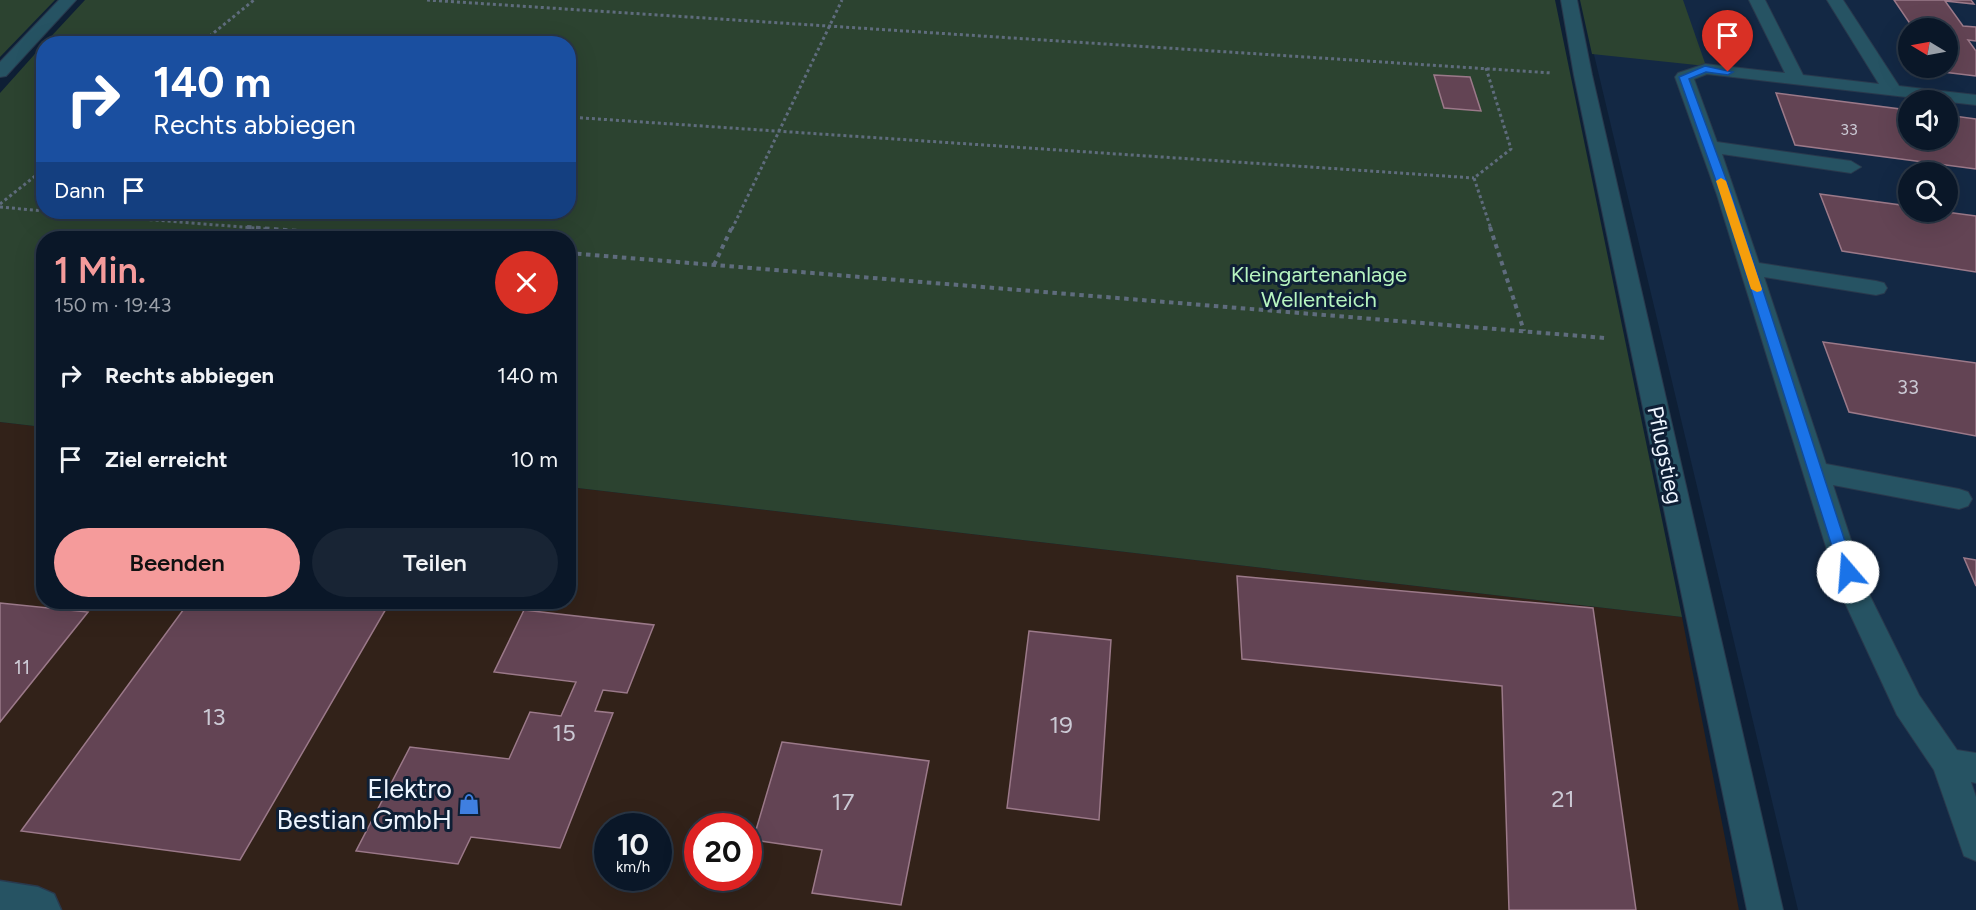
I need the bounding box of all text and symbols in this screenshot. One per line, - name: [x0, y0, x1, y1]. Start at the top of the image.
- pin: [1702, 10, 1753, 72]
- north arrow: [1898, 18, 1958, 78]
- map controls: [1898, 18, 1958, 222]
- icon: arrive: [1711, 19, 1744, 52]
- text: 140 m: [153, 57, 271, 108]
- icon: right: [54, 60, 132, 138]
- button: sound: [1898, 90, 1958, 150]
- text: Rechts abbiegen: [153, 108, 356, 141]
- house number: 33: [1840, 120, 1858, 139]
- button: search: [1898, 162, 1958, 222]
- icon: arrive: [117, 174, 150, 207]
- text: Dann: [54, 177, 105, 204]
- text: 1 Min.: [54, 249, 146, 292]
- button: close: [495, 251, 558, 314]
- park label: Kleingartenanlage Wellenteich: [1231, 261, 1407, 313]
- text: 150 m · 19:43: [54, 293, 171, 317]
- icon: right: [54, 359, 87, 392]
- text: Rechts abbiegen: [105, 362, 274, 389]
- text: 140 m: [497, 362, 558, 389]
- house number: 33: [1897, 375, 1919, 399]
- street label: Pflugstieg: [1641, 404, 1689, 506]
- icon: arrive: [54, 443, 87, 476]
- text: Ziel erreicht: [105, 446, 228, 473]
- text: 10 m: [511, 446, 558, 473]
- button: Beenden: [54, 528, 300, 597]
- button: Teilen: [312, 528, 558, 597]
- position arrow: [1816, 540, 1880, 604]
- house number: 11: [14, 655, 30, 679]
- house number: 13: [203, 702, 225, 731]
- house number: 19: [1049, 710, 1073, 739]
- house number: 15: [552, 718, 576, 747]
- place label: Elektro Bestian GmbH: [277, 772, 452, 836]
- house number: 21: [1551, 784, 1575, 813]
- house number: 17: [832, 787, 855, 816]
- shop icon: Elektro Bestian GmbH: [457, 792, 481, 816]
- speed limit sign: 20: [684, 813, 762, 891]
- text: 10: [617, 826, 649, 863]
- text: km/h: [616, 858, 650, 876]

